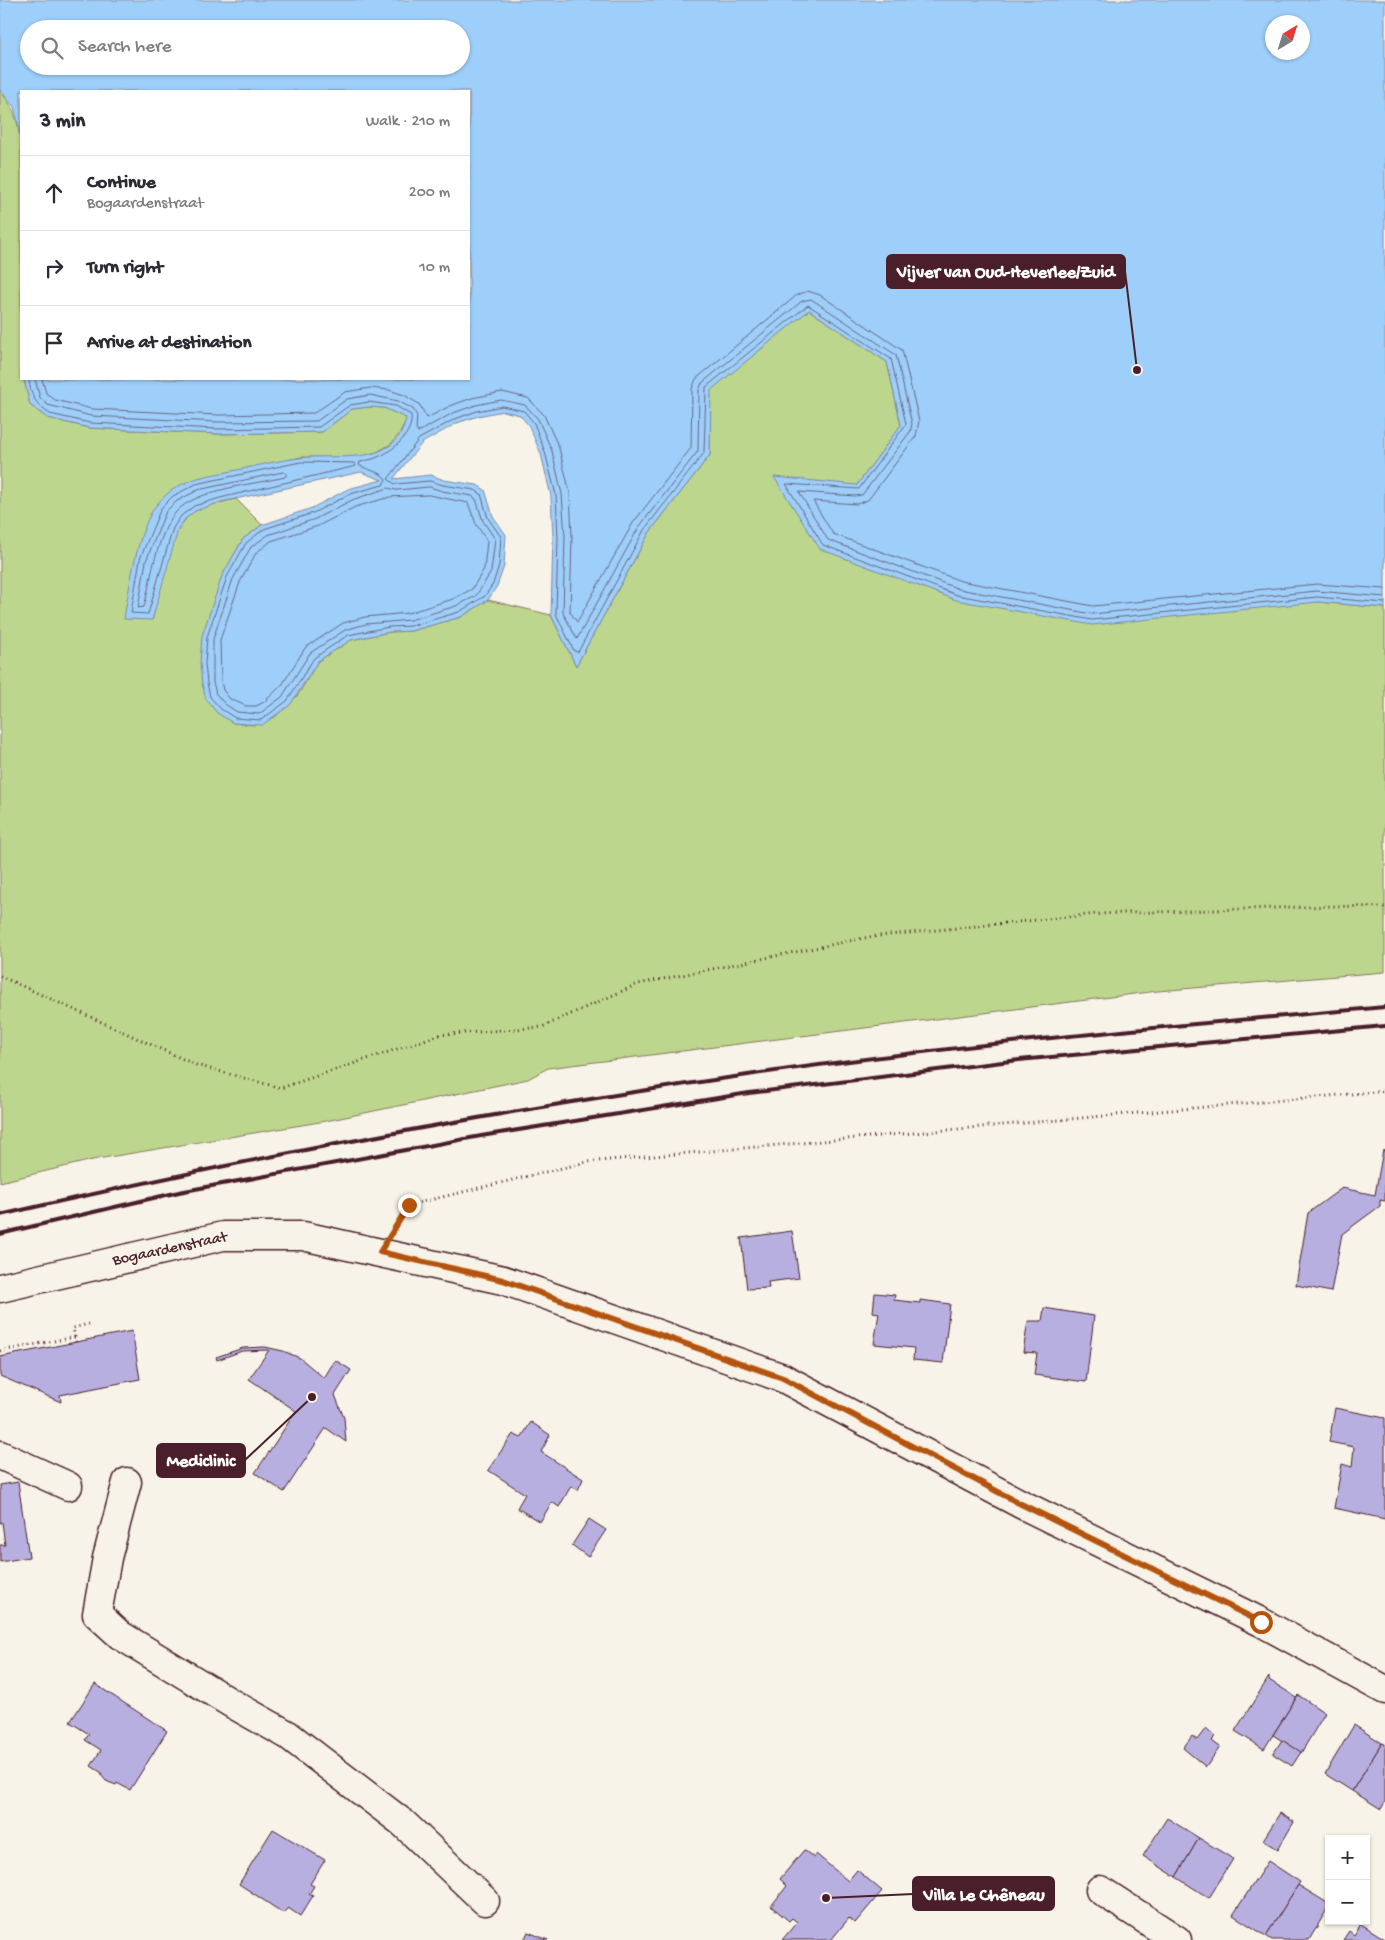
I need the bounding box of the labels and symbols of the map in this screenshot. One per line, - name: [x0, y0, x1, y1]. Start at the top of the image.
- north arrow: [1265, 15, 1310, 60]
- callout: Vijver van Oud-Heverlee/Zuid: [887, 255, 1125, 288]
- text: Vijver van Oud-Heverlee/Zuid: [896, 263, 1117, 284]
- route end: [398, 1194, 421, 1217]
- street label: Bogaardenstraat: [110, 1228, 230, 1272]
- callout: Mediclinic: [157, 1444, 245, 1477]
- text: Mediclinic: [167, 1452, 236, 1473]
- route start: [1250, 1611, 1273, 1634]
- callout: Villa Le Chêneau: [913, 1877, 1054, 1910]
- text: Villa Le Chêneau: [922, 1886, 1045, 1907]

